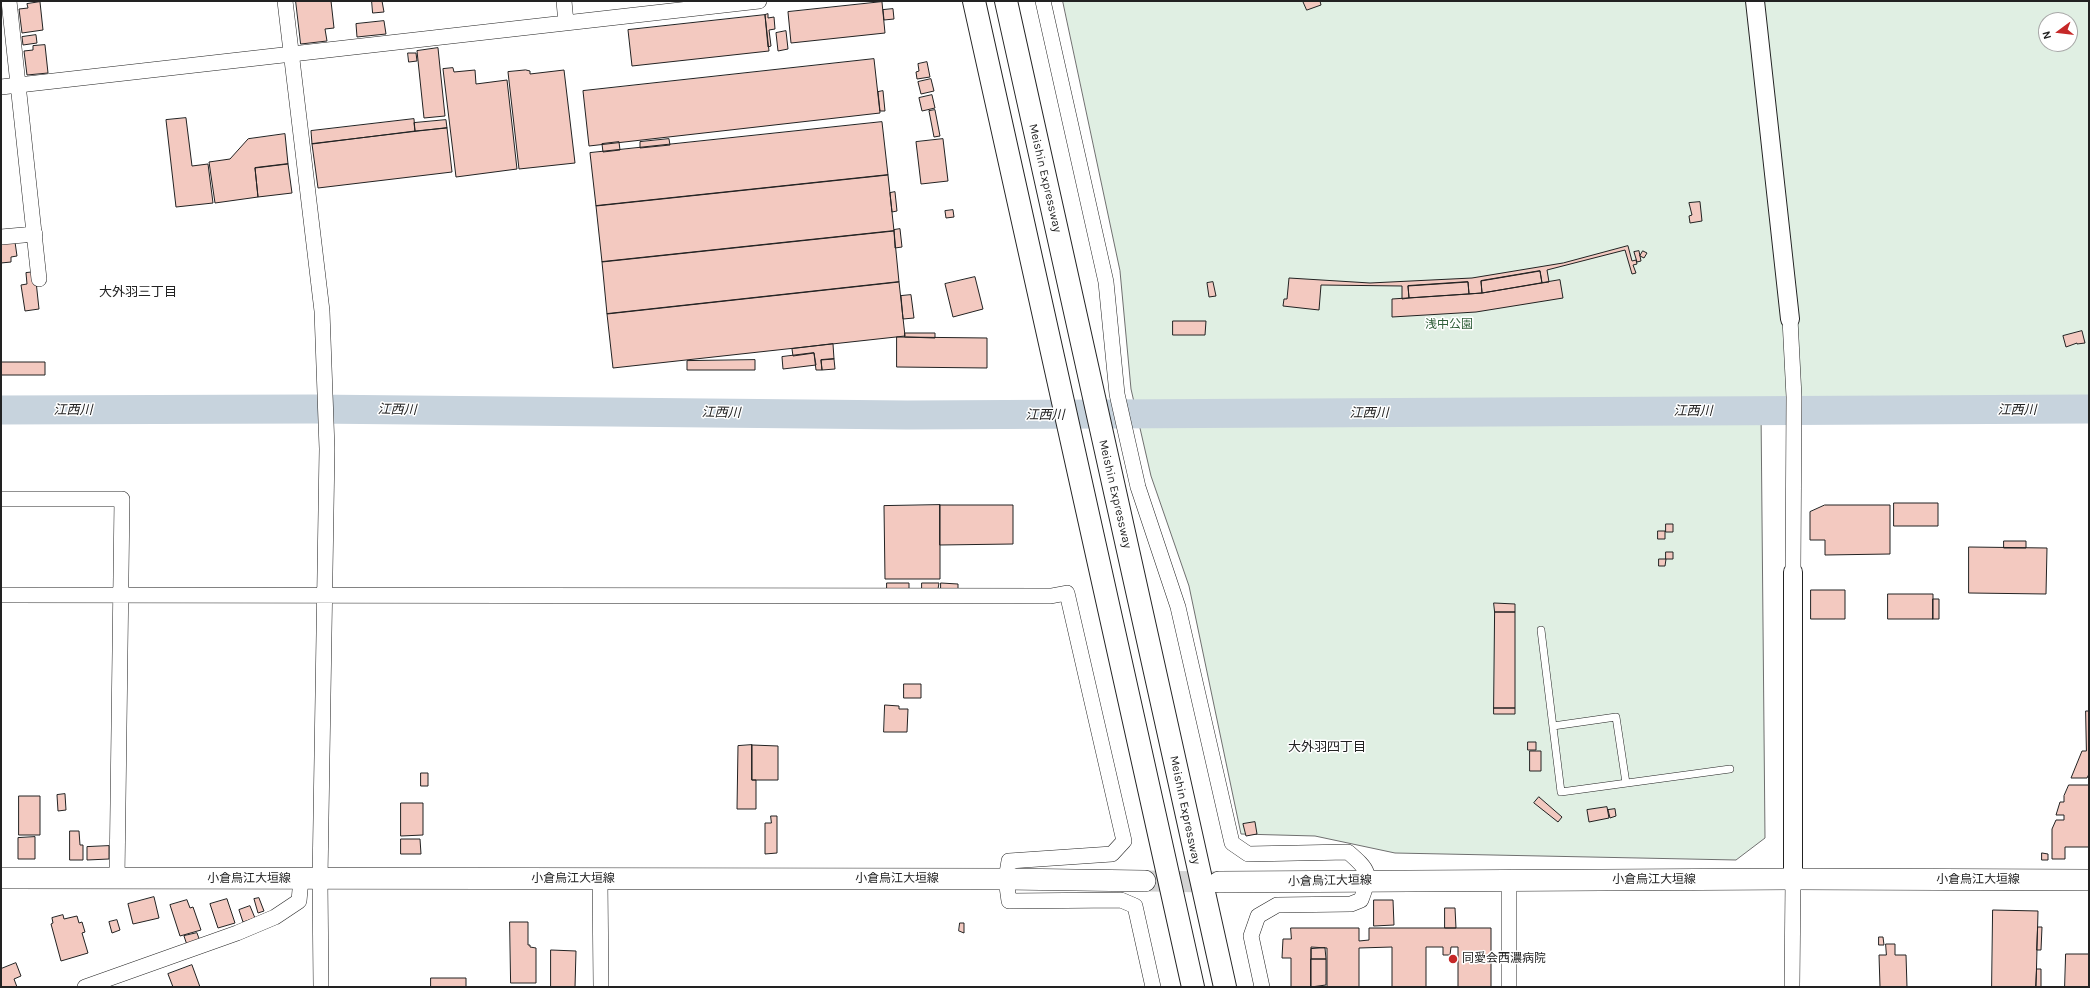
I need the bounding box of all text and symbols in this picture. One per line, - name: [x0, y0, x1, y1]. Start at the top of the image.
- north arrow: [2038, 12, 2078, 52]
- text: N: [2040, 29, 2054, 40]
- street label: Meishin Expressway: [1025, 122, 1065, 234]
- district label: 大外羽三丁目: [99, 284, 177, 300]
- park label: 浅中公園: [1425, 318, 1473, 332]
- water label: 江西川: [54, 402, 92, 418]
- water label: 江西川: [377, 402, 417, 418]
- water label: 江西川: [1998, 402, 2036, 418]
- water label: 江西川: [1674, 403, 1712, 419]
- water label: 江西川: [701, 405, 741, 421]
- water label: 江西川: [1350, 405, 1388, 421]
- water label: 江西川: [1026, 407, 1064, 423]
- street label: Meishin Expressway: [1095, 438, 1135, 550]
- district label: 大外羽四丁目: [1288, 739, 1366, 755]
- street label: Meishin Expressway: [1166, 754, 1204, 866]
- street label: 小倉烏江大垣線: [207, 872, 291, 886]
- street label: 小倉烏江大垣線: [531, 872, 615, 886]
- street label: 小倉烏江大垣線: [855, 872, 939, 886]
- street label: 小倉烏江大垣線: [1288, 873, 1372, 889]
- street label: 小倉烏江大垣線: [1612, 873, 1696, 887]
- street label: 小倉烏江大垣線: [1936, 873, 2020, 887]
- place label: 同愛会西濃病院: [1462, 952, 1546, 966]
- marker: 同愛会西濃病院: [1447, 953, 1459, 965]

